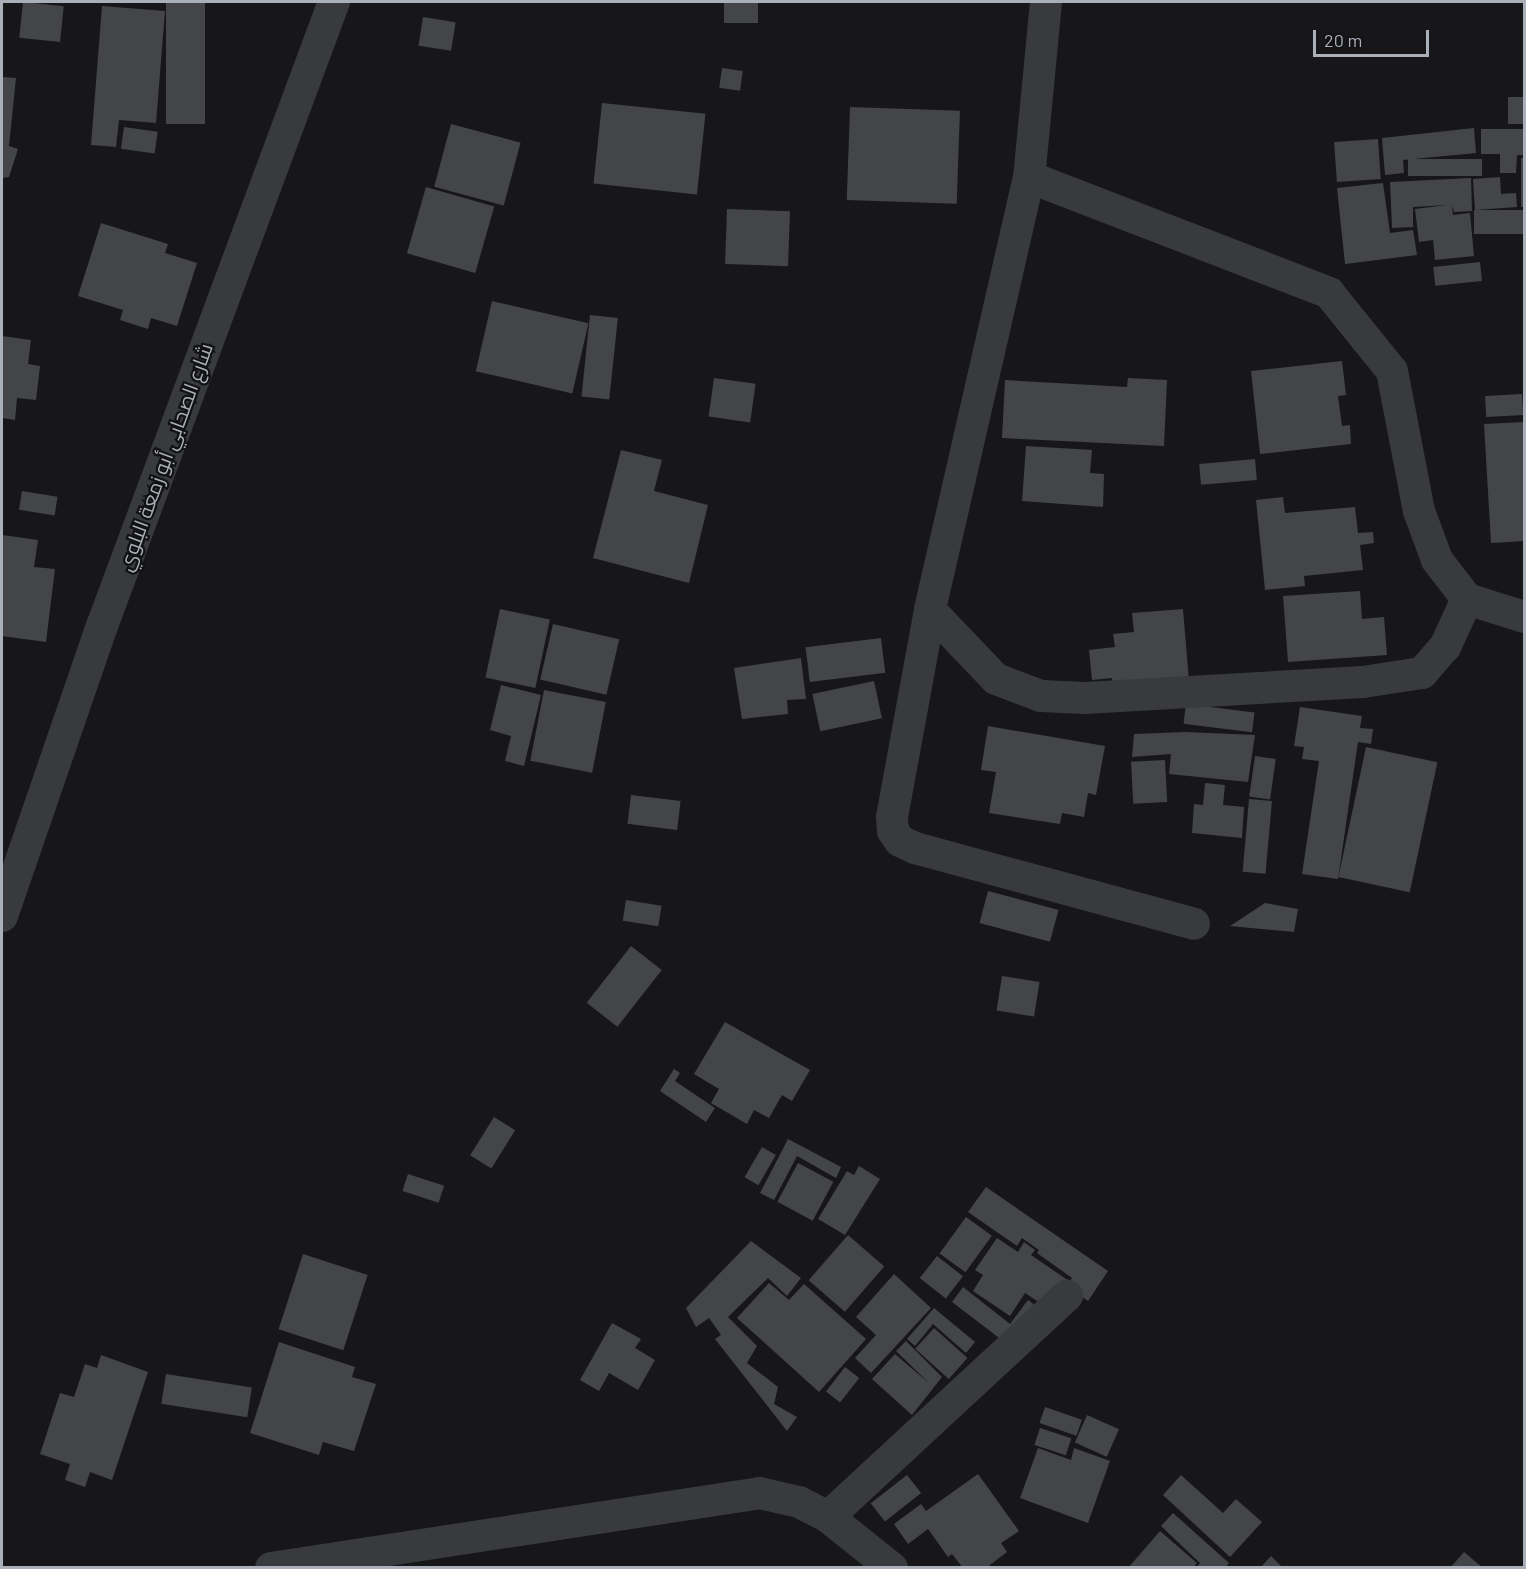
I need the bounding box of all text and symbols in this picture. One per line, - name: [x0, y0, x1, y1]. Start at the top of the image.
- scale bar: [1316, 18, 1432, 56]
- text: 20 m: [1324, 29, 1362, 51]
- street label: شارع الصحابي أبو زمعة البلوي: [113, 340, 217, 574]

